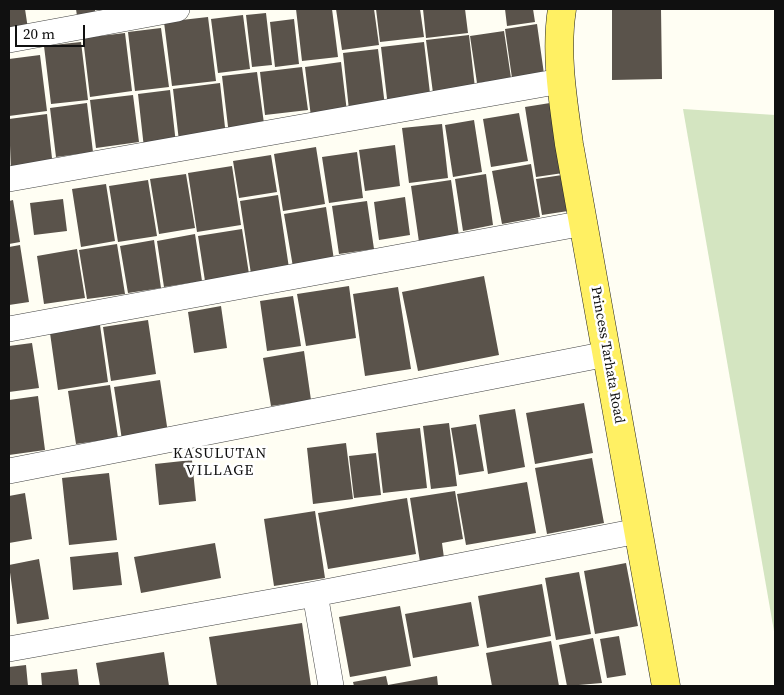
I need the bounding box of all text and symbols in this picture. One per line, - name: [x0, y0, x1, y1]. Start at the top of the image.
- scale bar: [18, 15, 88, 47]
- text: 20 m: [23, 23, 55, 44]
- street label: Princess Tarhata Road: [587, 285, 627, 425]
- district label: KASULUTAN VILLAGE: [172, 445, 268, 480]

